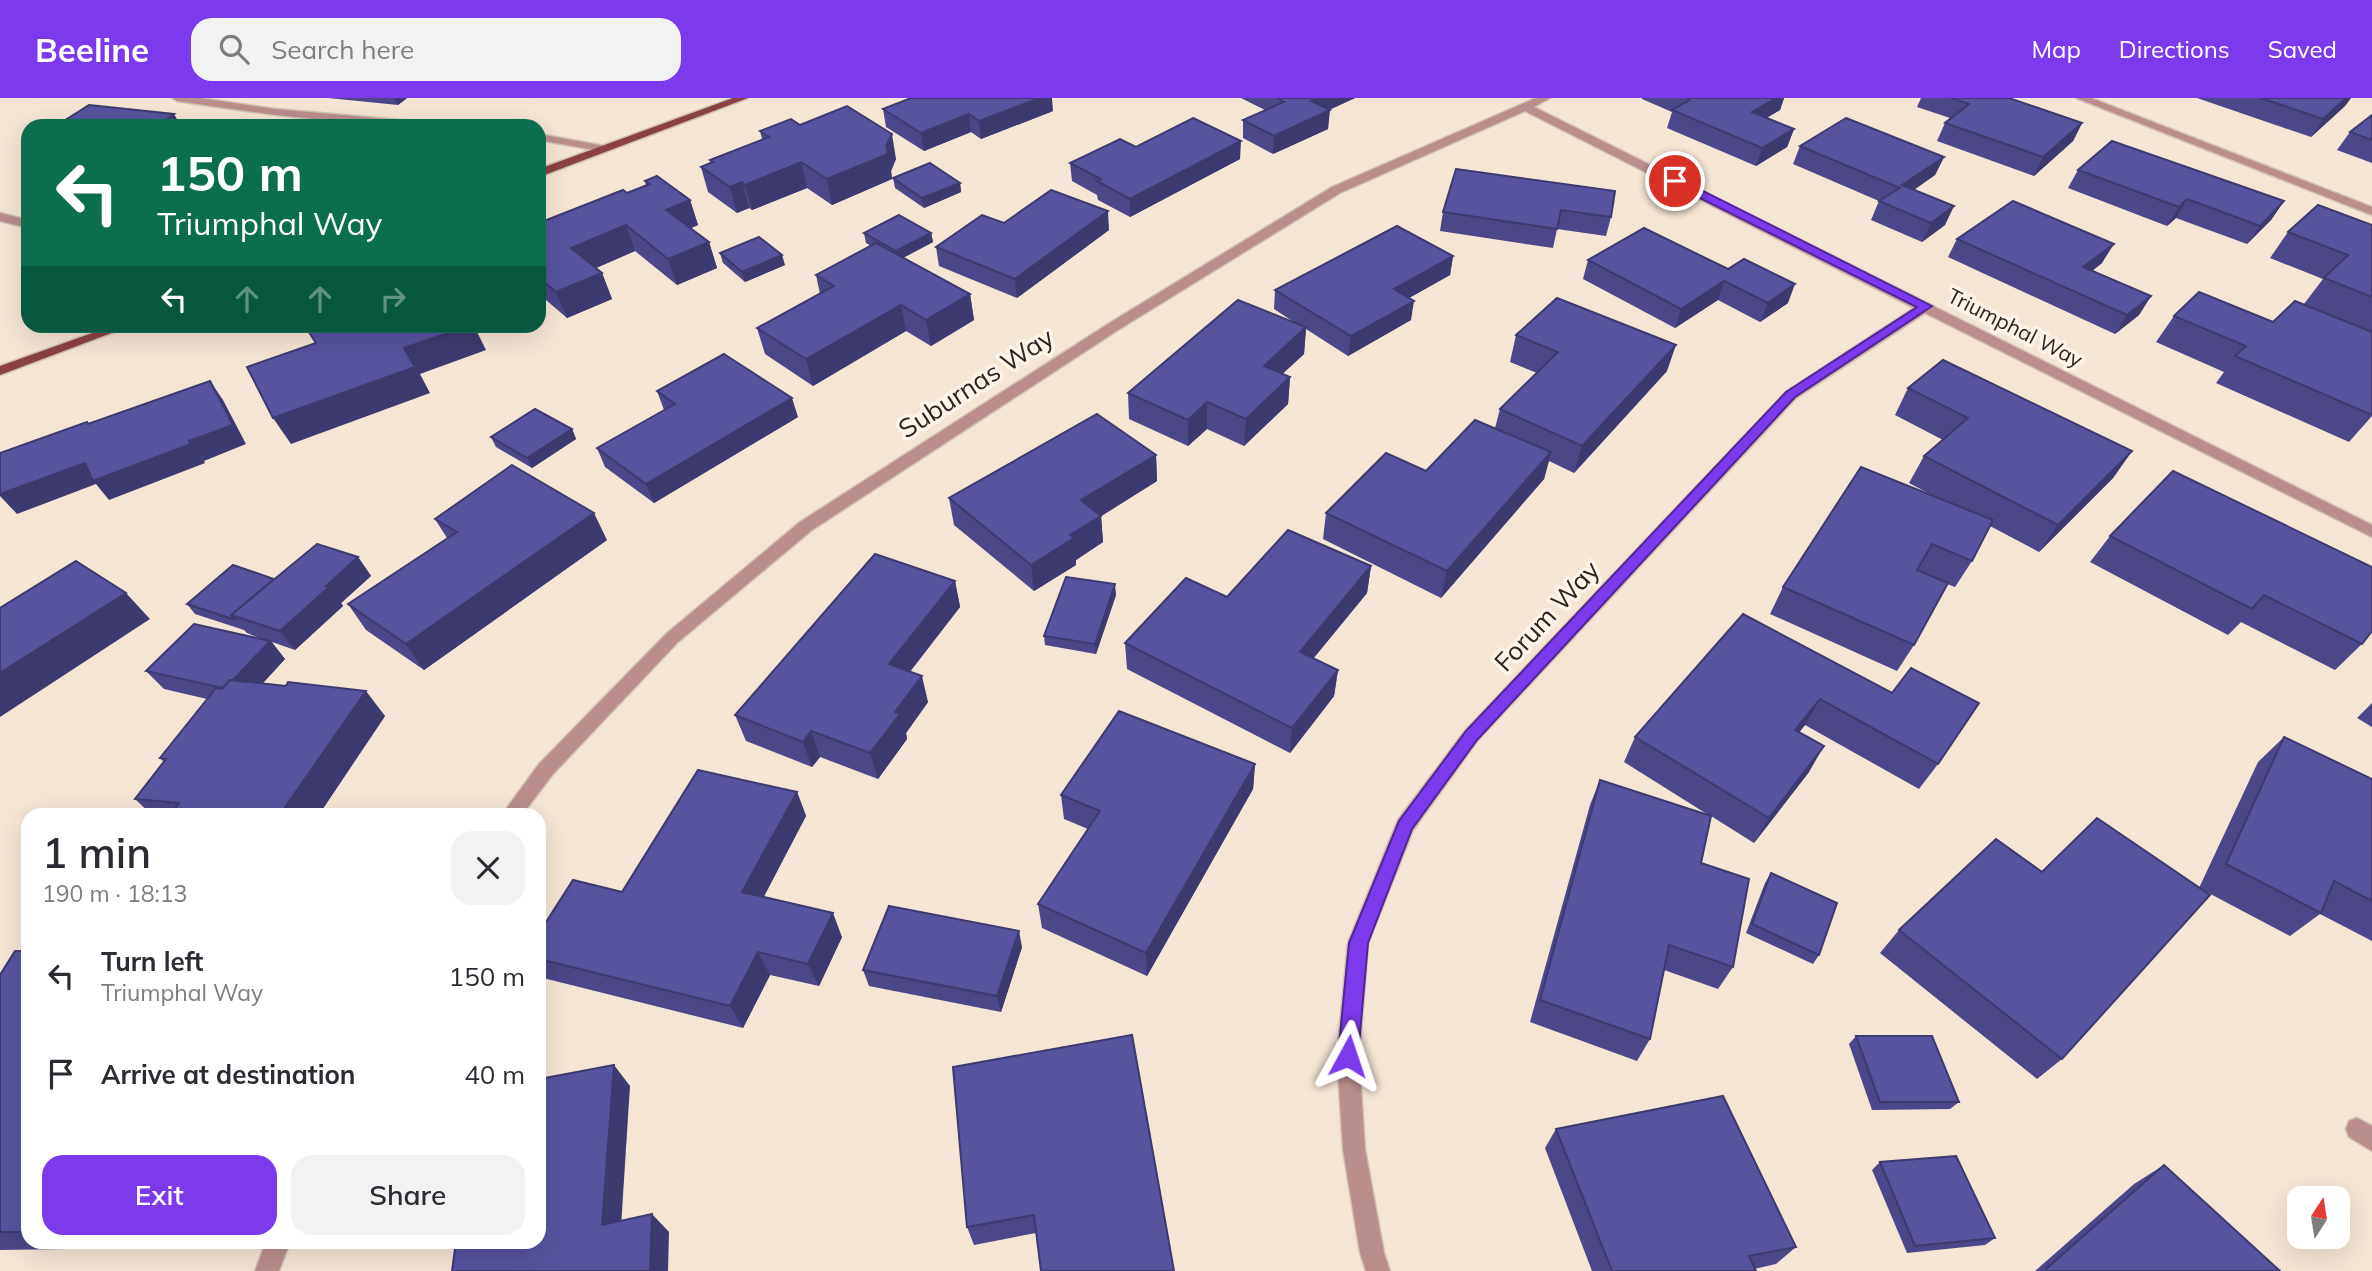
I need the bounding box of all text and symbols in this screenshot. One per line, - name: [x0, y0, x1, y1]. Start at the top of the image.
- search box: [191, 18, 681, 81]
- text: Beeline: [35, 29, 149, 70]
- icon: search: [215, 30, 253, 68]
- text: Search here: [271, 33, 414, 66]
- text: Map: [2031, 34, 2081, 64]
- text: Directions: [2119, 34, 2230, 64]
- text: Saved: [2268, 34, 2337, 64]
- text: 150 m: [157, 142, 303, 203]
- icon: left: [42, 147, 133, 238]
- pin: [1645, 151, 1705, 211]
- icon: arrive: [1656, 162, 1694, 200]
- text: Triumphal Way: [157, 203, 383, 243]
- icon: left: [155, 280, 193, 318]
- icon: ahead: [228, 280, 266, 318]
- icon: ahead: [301, 280, 339, 318]
- icon: right: [374, 280, 412, 318]
- street label: Triumphal Way: [1944, 282, 2087, 372]
- street label: Suburnas Way: [892, 320, 1060, 445]
- street label: Forum Way: [1487, 553, 1606, 678]
- text: 1 min: [42, 826, 151, 879]
- button: close: [451, 831, 525, 905]
- text: 190 m · 18:13: [42, 879, 187, 908]
- text: Turn left: [101, 945, 203, 978]
- icon: left: [42, 957, 80, 995]
- text: 150 m: [449, 960, 525, 993]
- text: Triumphal Way: [101, 978, 263, 1007]
- position arrow: [1311, 1019, 1385, 1093]
- icon: arrive: [42, 1055, 80, 1093]
- text: Arrive at destination: [101, 1058, 356, 1091]
- text: 40 m: [464, 1058, 525, 1091]
- button: Exit: [42, 1155, 277, 1235]
- button: Share: [291, 1155, 525, 1235]
- north arrow: [2287, 1186, 2350, 1250]
- map controls: [2287, 1186, 2350, 1249]

